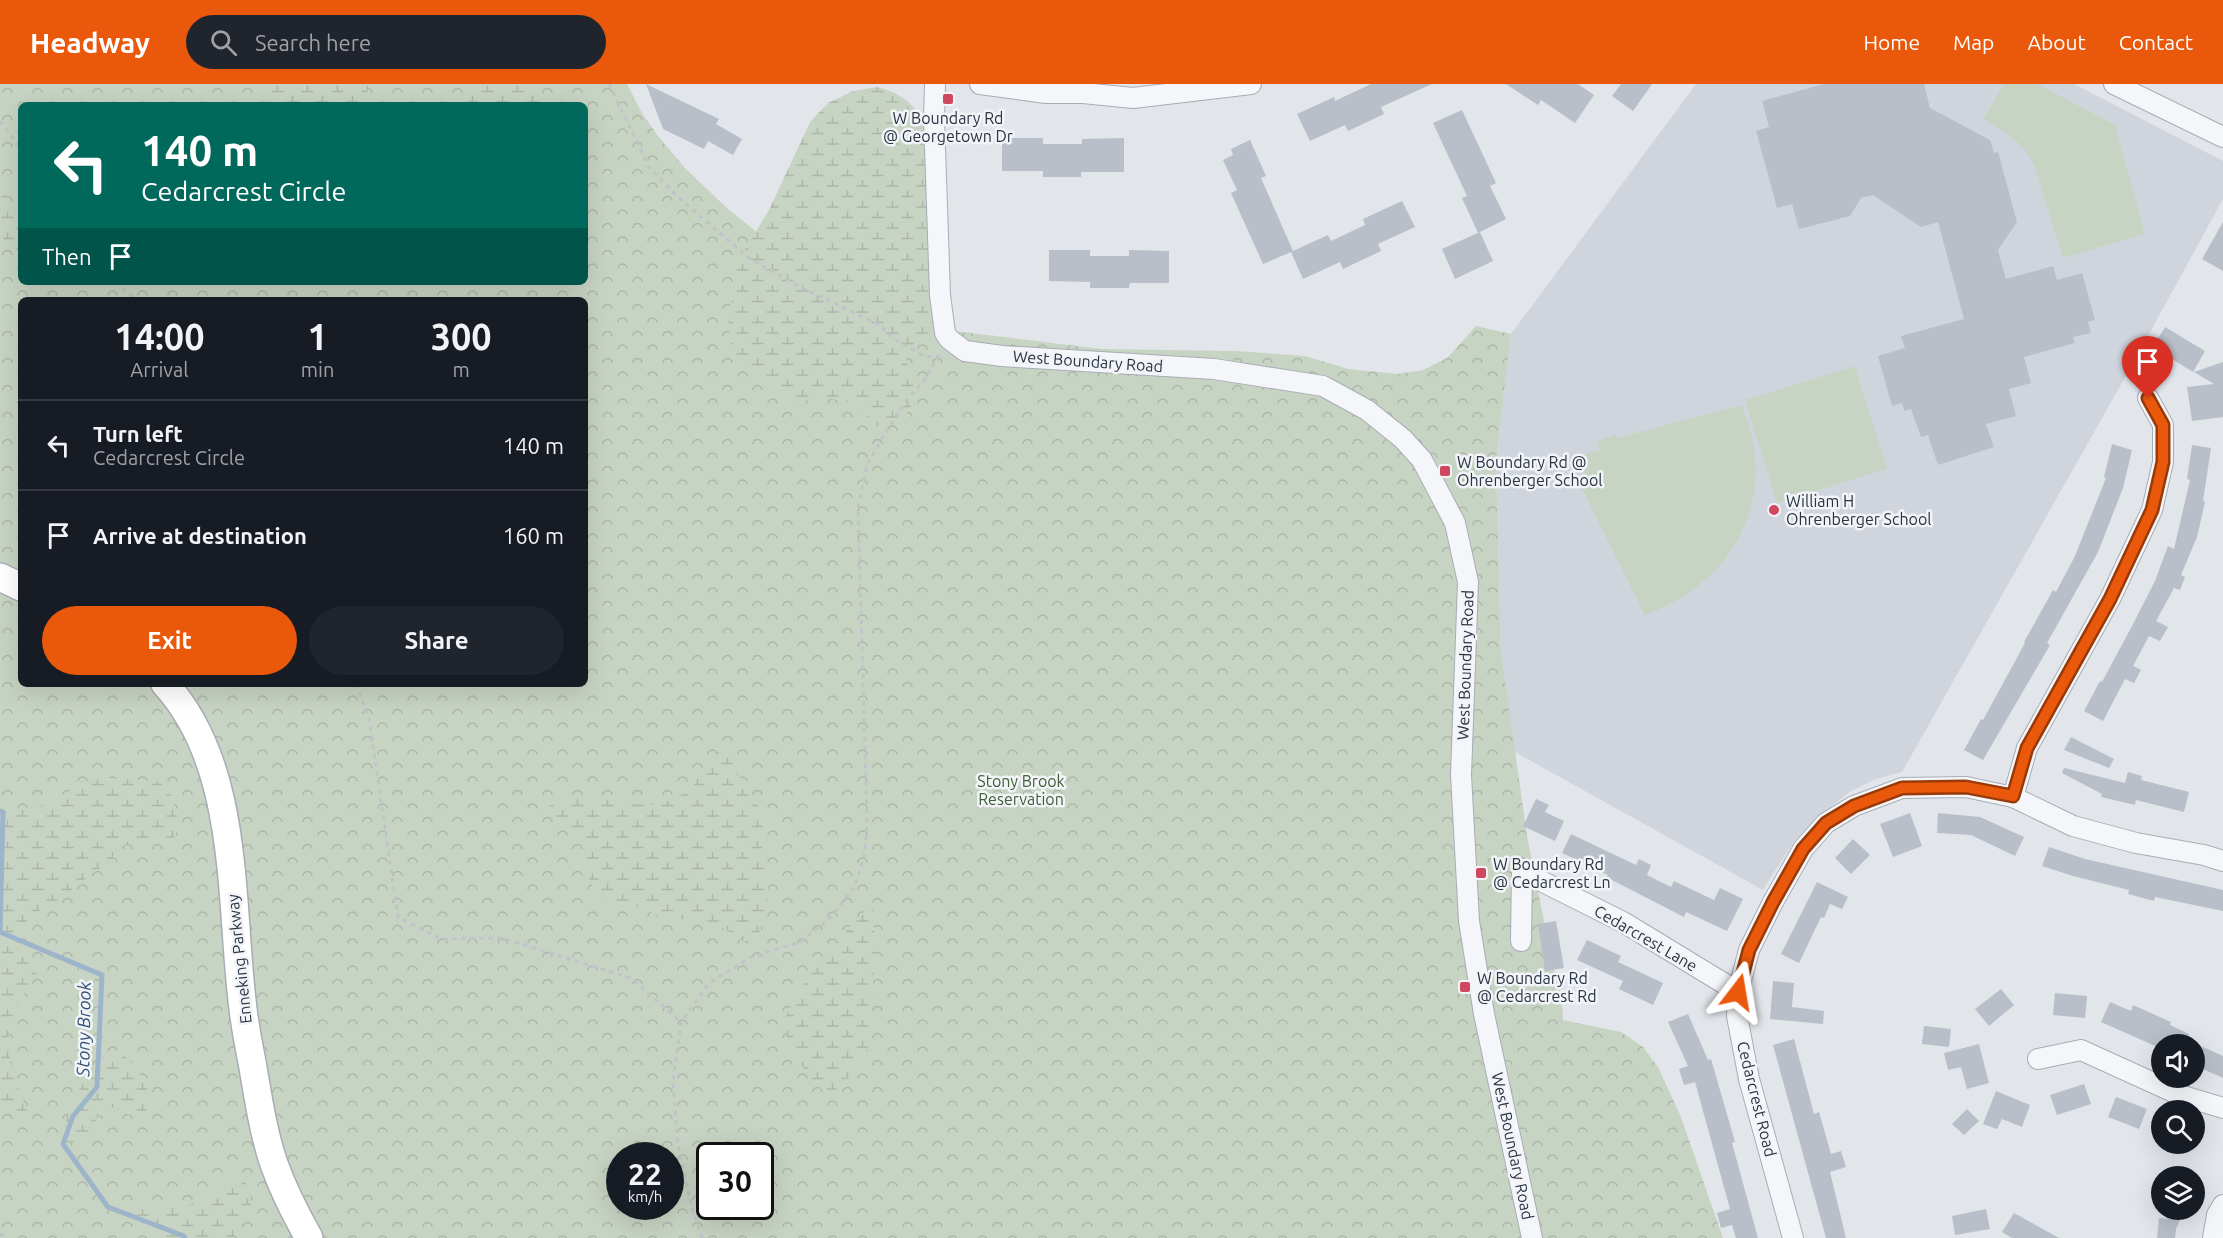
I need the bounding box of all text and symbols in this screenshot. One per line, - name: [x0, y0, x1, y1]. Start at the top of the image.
- search box: [186, 15, 606, 69]
- icon: search: [207, 26, 240, 59]
- text: Headway: [30, 27, 150, 58]
- text: Search here: [255, 30, 371, 55]
- text: Home: [1863, 30, 1920, 54]
- text: Map: [1953, 30, 1994, 54]
- text: About: [2027, 30, 2086, 54]
- text: Contact: [2119, 30, 2193, 54]
- marker: W Boundary Rd @ Georgetown Dr: [941, 92, 955, 106]
- place label: W Boundary Rd @ Georgetown Dr: [883, 109, 1013, 145]
- icon: left: [42, 126, 120, 204]
- text: 140 m: [141, 127, 258, 174]
- text: Cedarcrest Circle: [141, 176, 346, 206]
- icon: arrive: [104, 240, 137, 273]
- text: Then: [42, 244, 92, 269]
- text: 14:00: [114, 316, 204, 357]
- text: 1: [307, 316, 328, 357]
- text: 300: [431, 316, 492, 357]
- pin: [2122, 336, 2173, 398]
- icon: arrive: [2131, 345, 2164, 378]
- street label: West Boundary Road: [1012, 347, 1164, 375]
- text: Arrival: [130, 358, 189, 381]
- text: min: [301, 358, 334, 381]
- text: m: [453, 358, 470, 381]
- text: Turn left: [93, 421, 183, 446]
- icon: left: [42, 429, 75, 462]
- text: 140 m: [503, 433, 564, 458]
- text: Cedarcrest Circle: [93, 446, 245, 469]
- place label: W Boundary Rd @ Ohrenberger School: [1457, 453, 1602, 489]
- marker: W Boundary Rd @ Ohrenberger School: [1438, 464, 1452, 478]
- place label: William H Ohrenberger School: [1786, 492, 1931, 528]
- marker: William H Ohrenberger School: [1767, 503, 1781, 517]
- icon: arrive: [42, 519, 75, 552]
- text: Arrive at destination: [93, 523, 307, 548]
- text: 160 m: [503, 523, 564, 548]
- street label: West Boundary Road: [1453, 590, 1477, 740]
- button: Exit: [42, 606, 297, 675]
- button: Share: [309, 606, 564, 675]
- park label: Stony Brook Reservation: [977, 772, 1065, 808]
- place label: W Boundary Rd @ Cedarcrest Ln: [1493, 855, 1611, 891]
- marker: W Boundary Rd @ Cedarcrest Ln: [1474, 866, 1488, 880]
- street label: Enneking Parkway: [223, 893, 255, 1025]
- street label: Cedarcrest Lane: [1591, 901, 1701, 975]
- position arrow: [1706, 960, 1770, 1024]
- place label: W Boundary Rd @ Cedarcrest Rd: [1477, 969, 1597, 1005]
- marker: W Boundary Rd @ Cedarcrest Rd: [1458, 980, 1472, 994]
- water label: Stony Brook: [72, 981, 94, 1078]
- map controls: [2151, 1034, 2205, 1220]
- button: sound: [2151, 1034, 2205, 1088]
- street label: Cedarcrest Road: [1734, 1039, 1780, 1159]
- street label: West Boundary Road: [1489, 1071, 1537, 1221]
- button: search: [2151, 1100, 2205, 1154]
- speed limit sign: 30: [696, 1142, 774, 1220]
- text: 22: [628, 1157, 662, 1191]
- button: layers: [2151, 1166, 2205, 1220]
- text: km/h: [628, 1188, 662, 1205]

